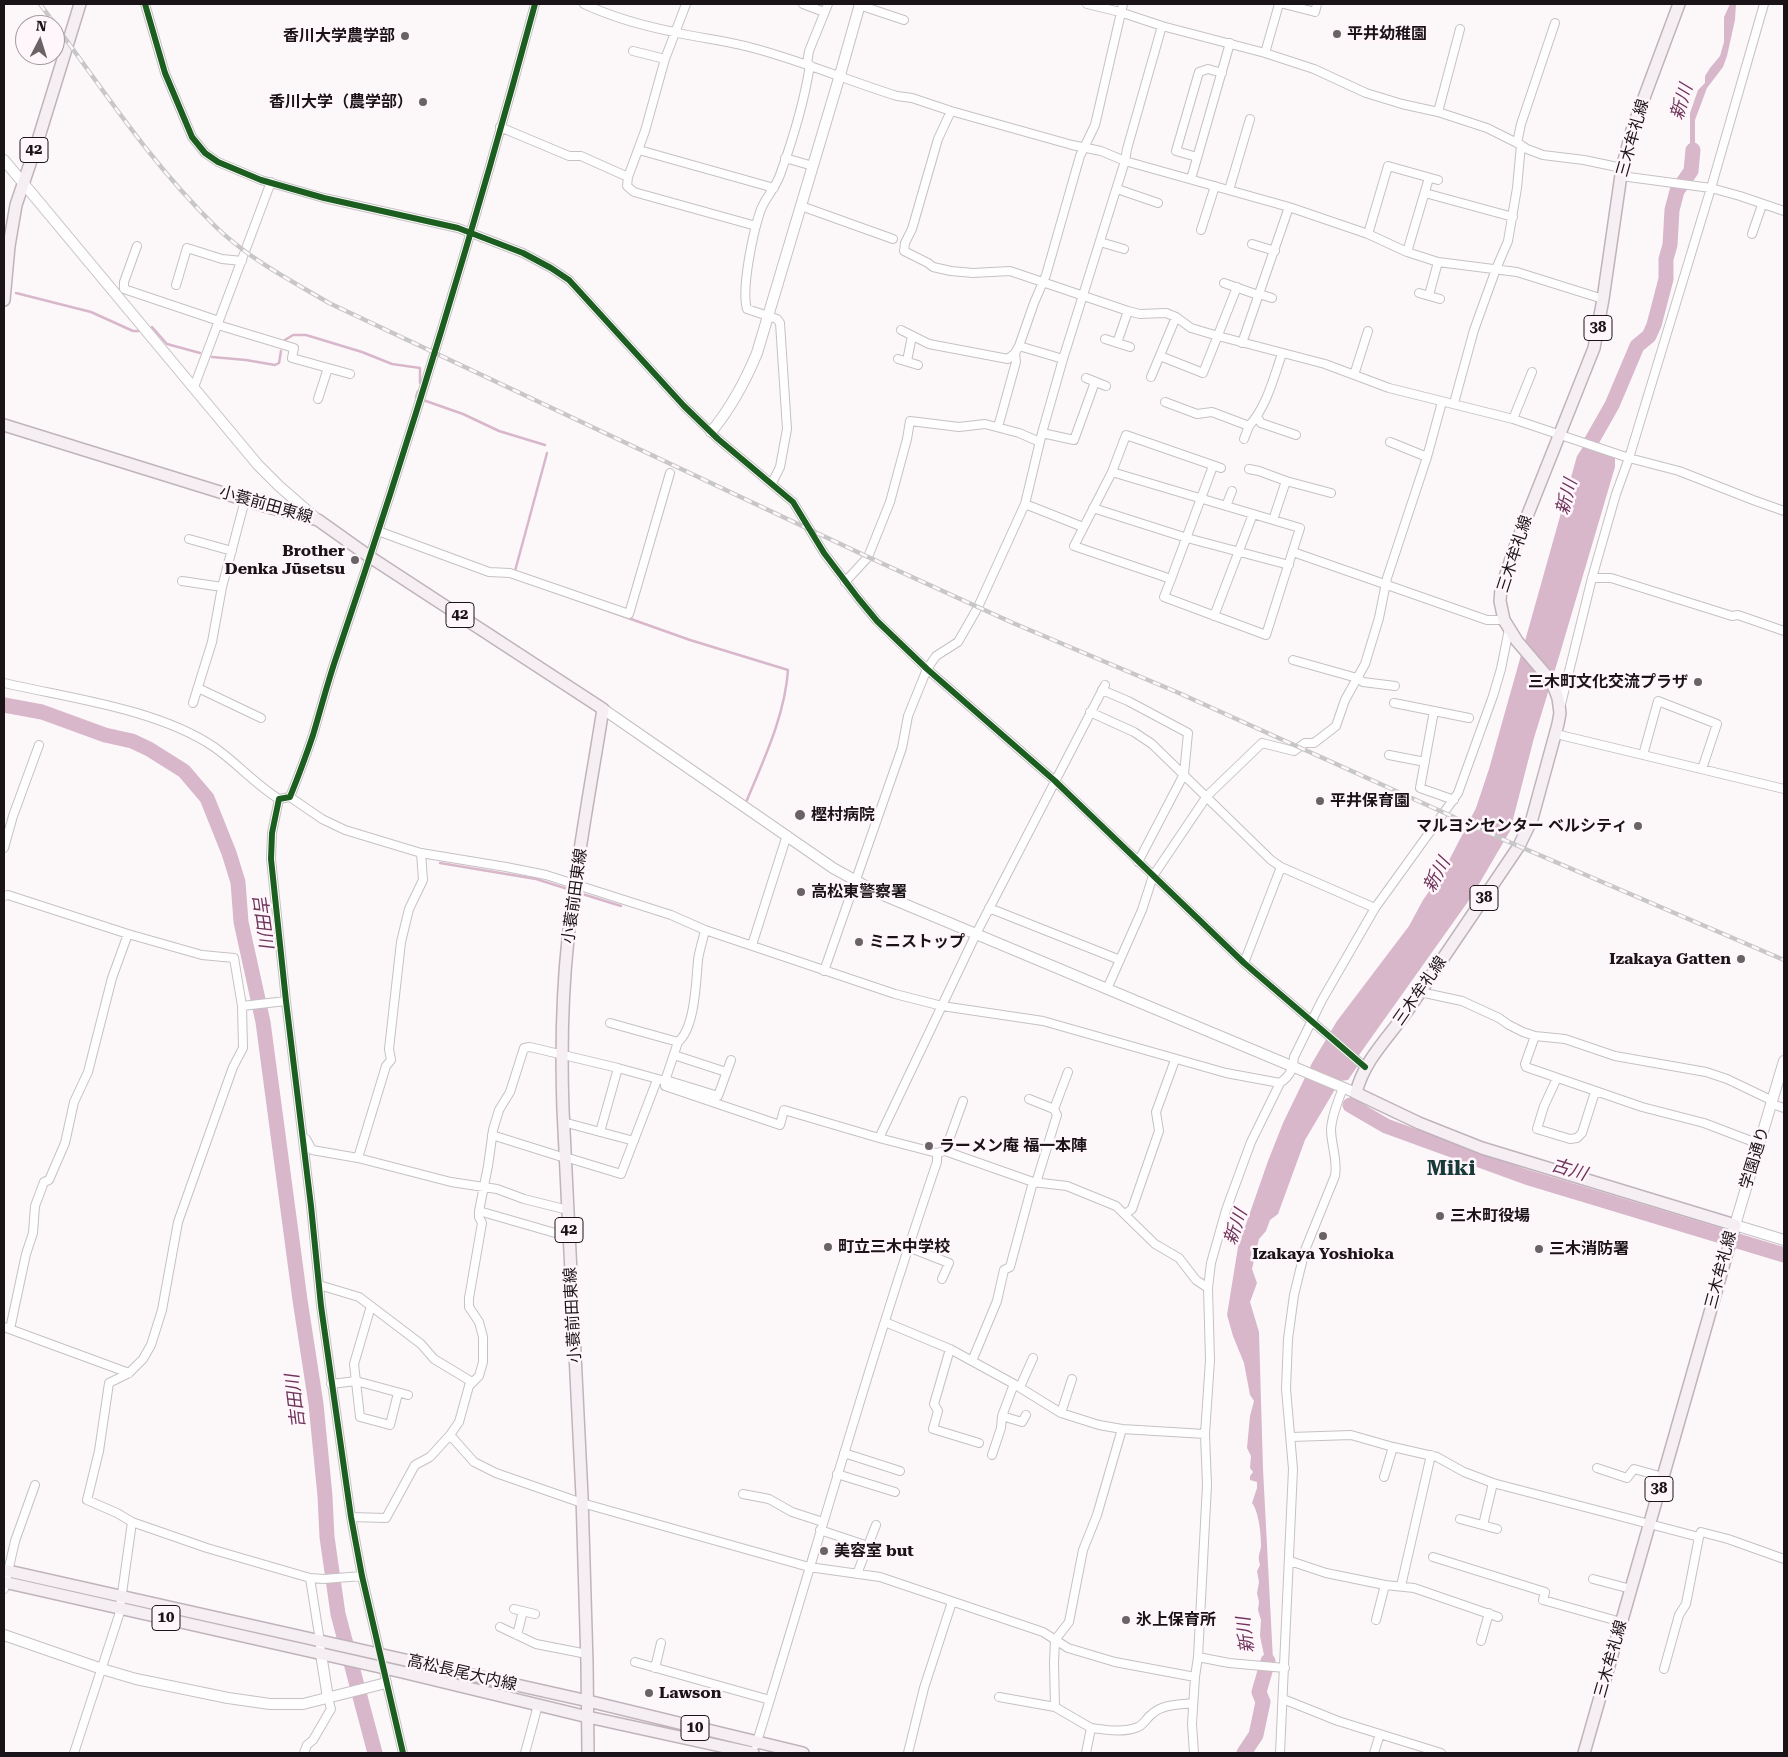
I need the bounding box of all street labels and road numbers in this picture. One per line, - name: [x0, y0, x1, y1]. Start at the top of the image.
- street label: 三木牟礼線: [1613, 97, 1653, 179]
- road number: 42: [20, 138, 48, 162]
- road number: 38: [1584, 316, 1612, 340]
- street label: 小蓑前田東線: [217, 483, 315, 527]
- street label: 三木牟礼線: [1494, 513, 1536, 595]
- road number: 42: [446, 602, 474, 628]
- street label: 小蓑前田東線: [559, 847, 591, 945]
- road number: 38: [1470, 886, 1498, 910]
- street label: 三木牟礼線: [1389, 953, 1451, 1029]
- street label: 学園通り: [1736, 1125, 1774, 1191]
- road number: 42: [555, 1218, 583, 1242]
- street label: 三木牟礼線: [1701, 1229, 1741, 1311]
- street label: 小蓑前田東線: [561, 1267, 585, 1363]
- road number: 38: [1645, 1476, 1673, 1502]
- road number: 10: [152, 1606, 180, 1630]
- street label: 三木牟礼線: [1591, 1618, 1631, 1700]
- street label: 高松長尾大内線: [405, 1651, 519, 1695]
- road number: 10: [681, 1716, 709, 1740]

